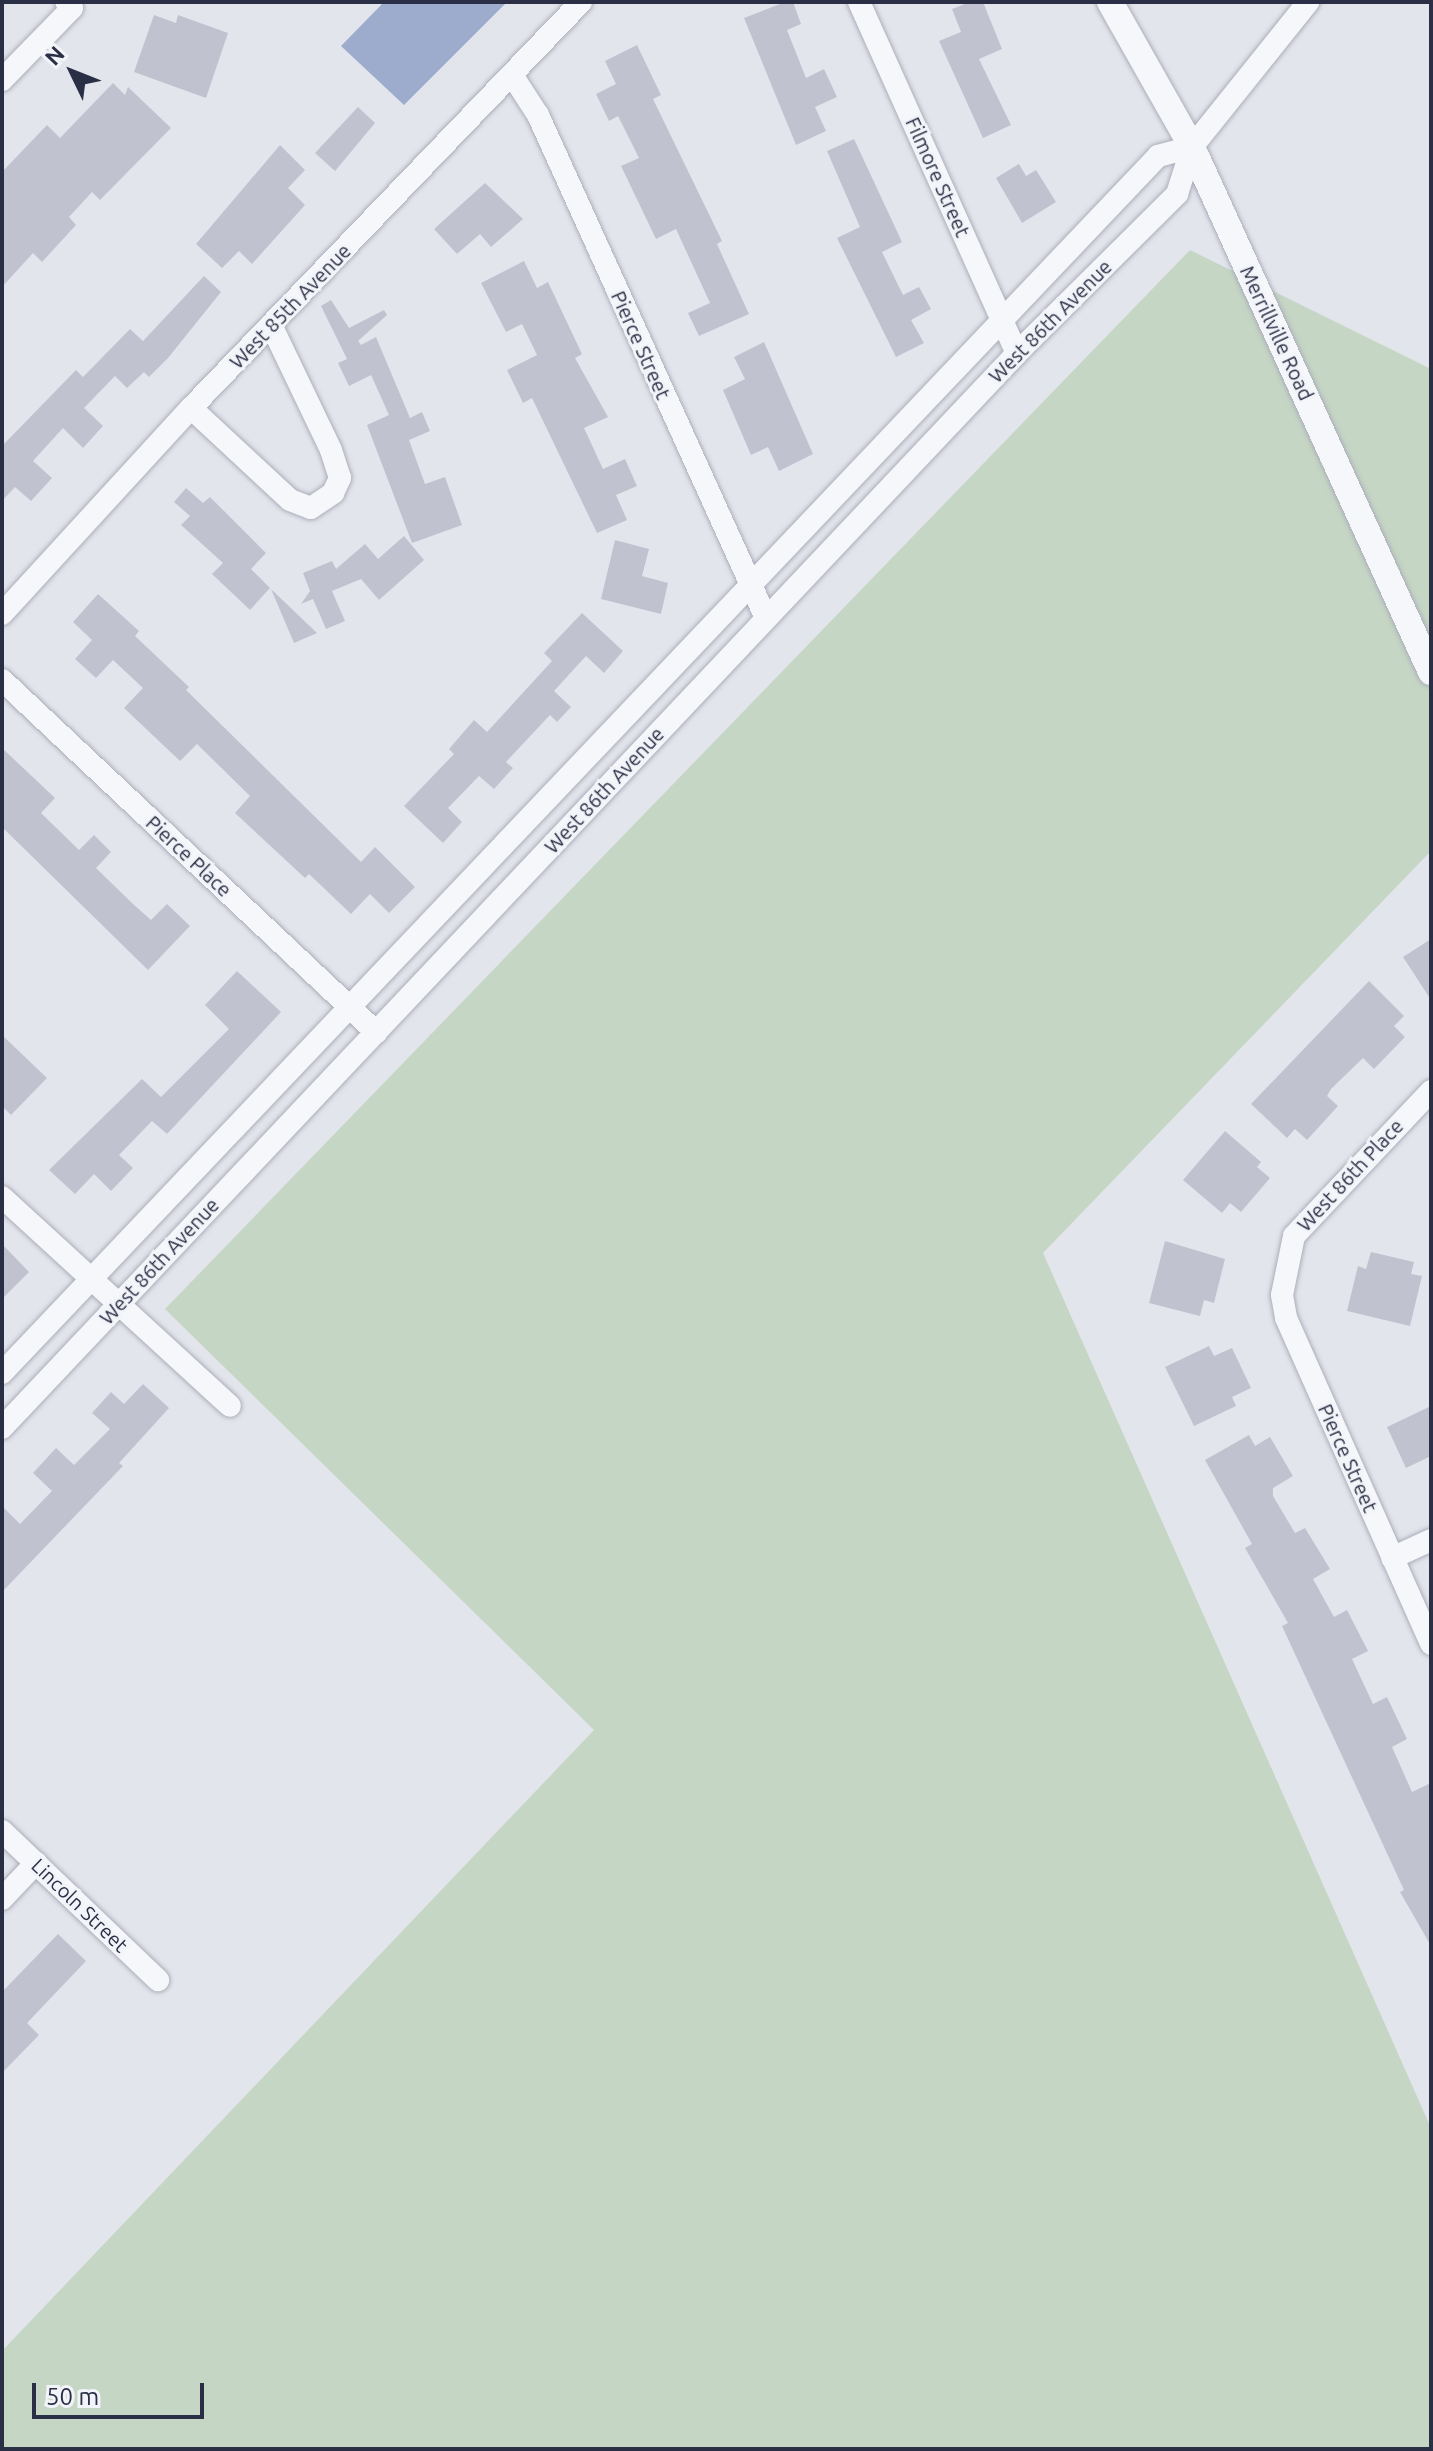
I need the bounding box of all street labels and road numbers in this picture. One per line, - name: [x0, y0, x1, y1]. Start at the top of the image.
- street label: Filmore Street: [901, 113, 975, 241]
- street label: West 85th Avenue: [224, 239, 356, 373]
- street label: West 86th Avenue: [983, 254, 1117, 388]
- street label: Merrillville Road: [1235, 262, 1319, 404]
- street label: Pierce Street: [606, 287, 676, 403]
- street label: West 86th Avenue: [539, 722, 669, 858]
- street label: Pierce Place: [141, 810, 237, 902]
- street label: West 86th Place: [1292, 1114, 1408, 1236]
- street label: West 86th Avenue: [94, 1193, 224, 1329]
- street label: Pierce Street: [1313, 1400, 1383, 1516]
- street label: Lincoln Street: [27, 1853, 133, 1957]

